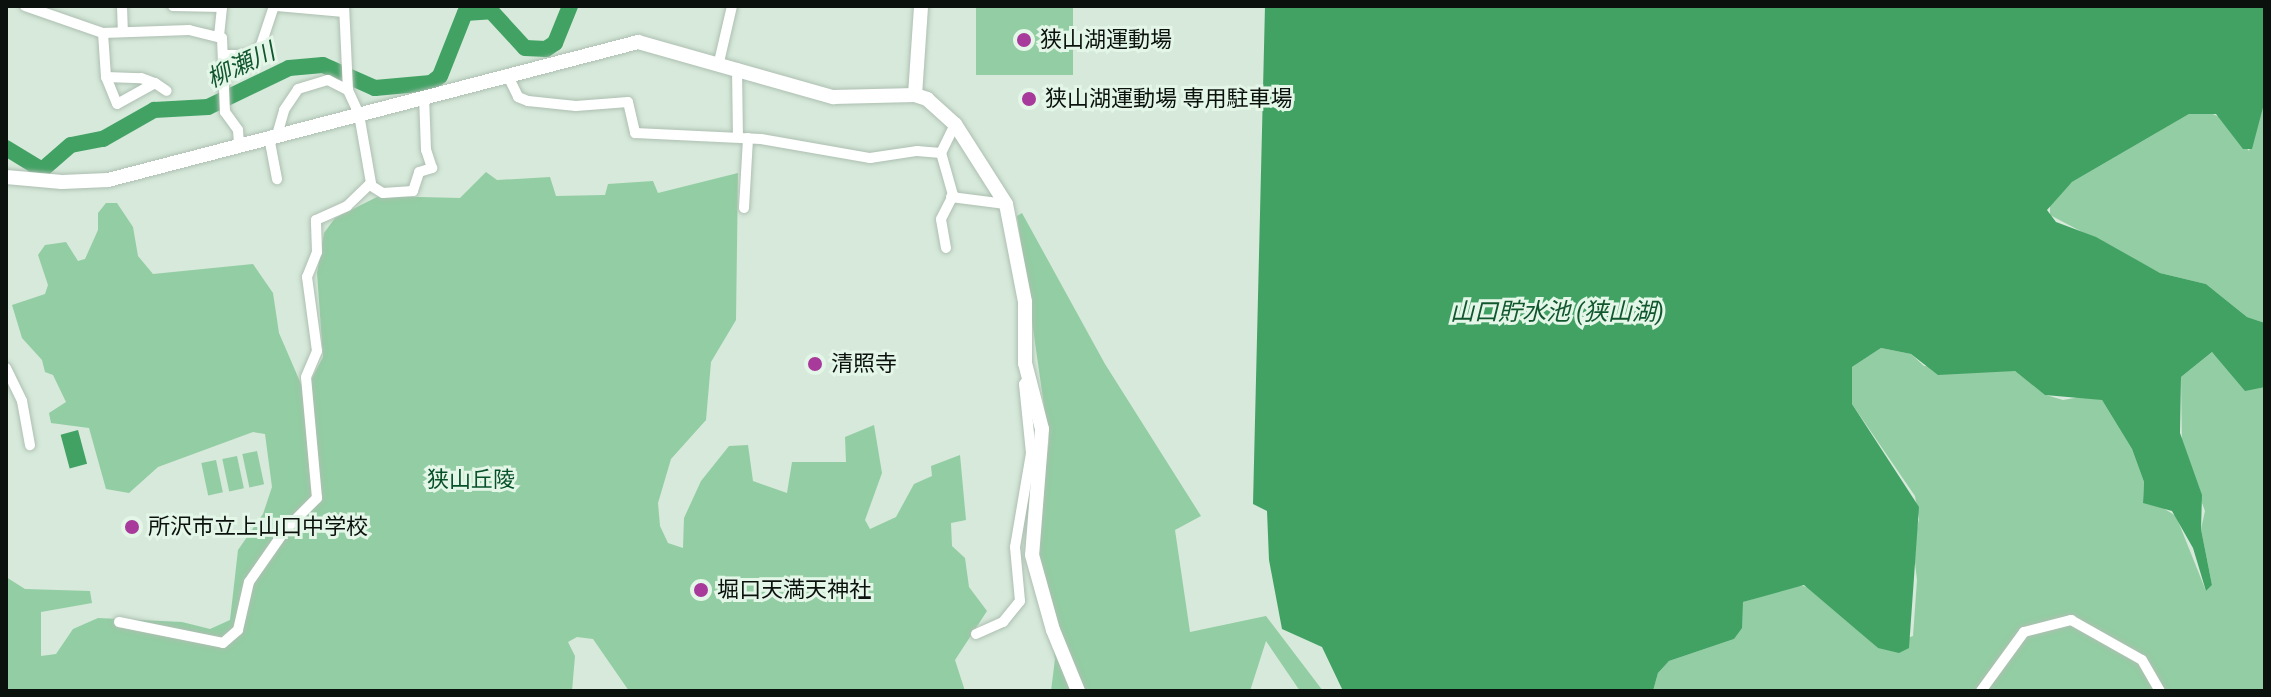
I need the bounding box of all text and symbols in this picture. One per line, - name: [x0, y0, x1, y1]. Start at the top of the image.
- place label: 狭山湖運動場: [1040, 27, 1172, 53]
- marker: 狭山湖運動場: [1015, 31, 1033, 49]
- water label: 柳瀬川: [202, 38, 280, 94]
- place label: 狭山湖運動場 専用駐車場: [1045, 86, 1292, 112]
- marker: 狭山湖運動場 専用駐車場: [1020, 90, 1038, 108]
- water label: 山口貯水池 (狭山湖): [1450, 299, 1664, 327]
- place label: 清照寺: [831, 351, 897, 377]
- marker: 清照寺: [806, 355, 824, 373]
- park label: 狭山丘陵: [427, 467, 515, 493]
- place label: 所沢市立上山口中学校: [148, 514, 368, 540]
- marker: 所沢市立上山口中学校: [123, 518, 141, 536]
- place label: 堀口天満天神社: [717, 577, 871, 603]
- marker: 堀口天満天神社: [692, 581, 710, 599]

